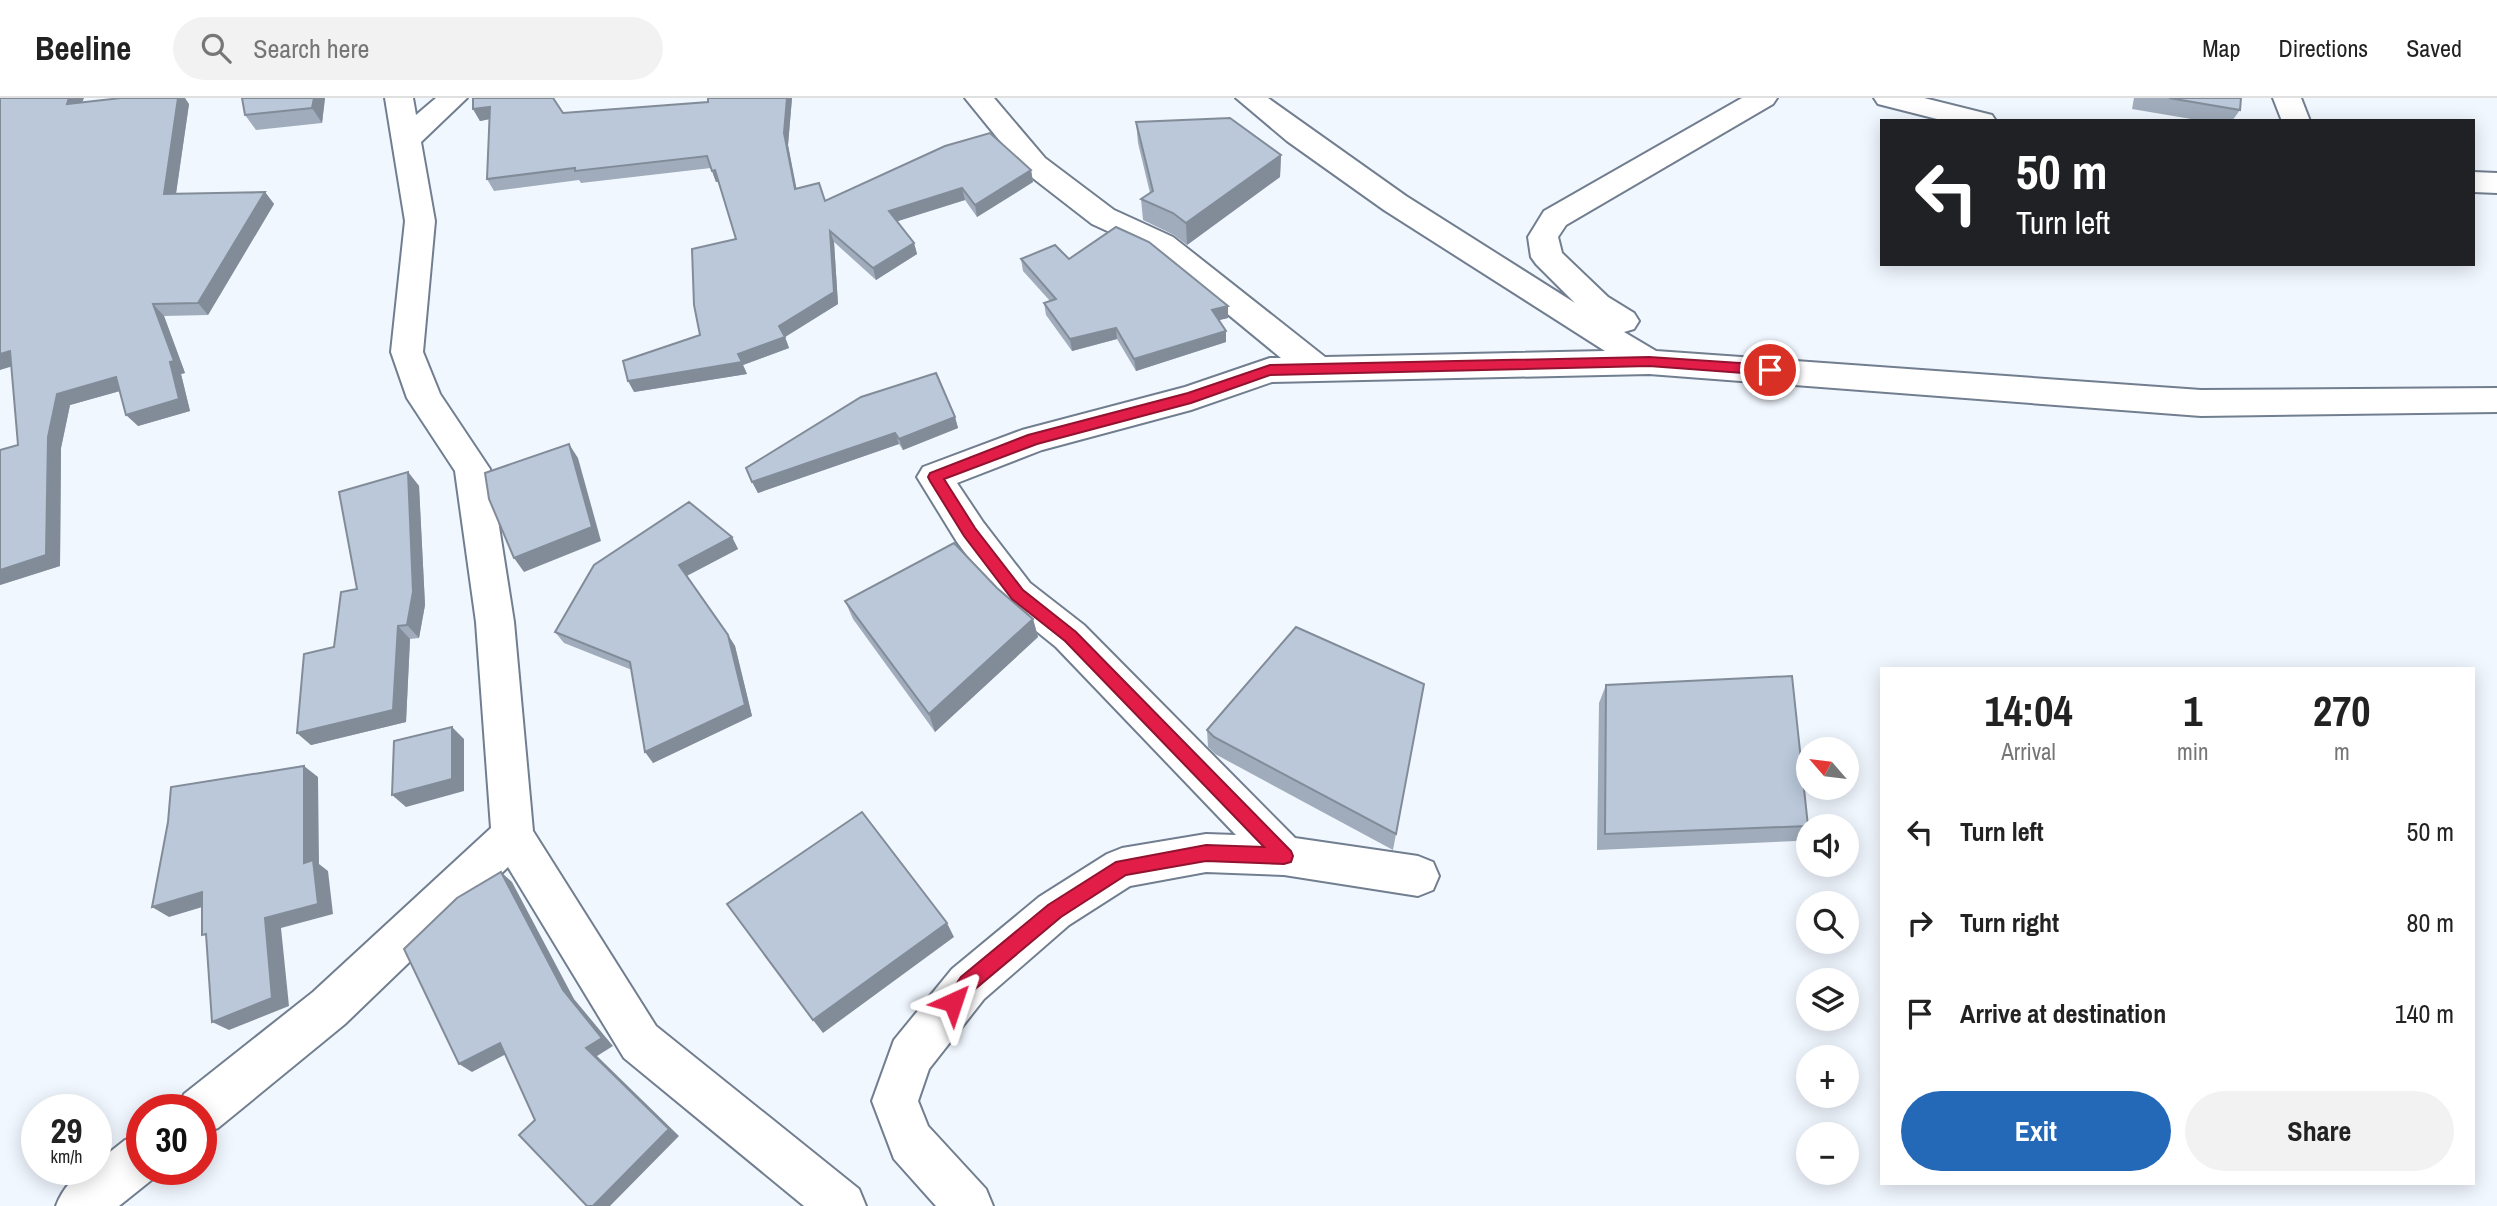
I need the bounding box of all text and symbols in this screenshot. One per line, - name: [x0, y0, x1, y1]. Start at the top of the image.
- search box: [173, 17, 663, 80]
- text: Beeline: [35, 26, 131, 70]
- icon: search: [197, 29, 235, 67]
- text: Search here: [253, 31, 369, 66]
- text: Map: [2202, 32, 2240, 64]
- text: Directions: [2278, 32, 2368, 64]
- text: Saved: [2406, 32, 2462, 64]
- text: 50 m: [2016, 138, 2108, 204]
- icon: left: [1901, 147, 1992, 238]
- text: Turn left: [2016, 201, 2110, 244]
- pin: [1740, 340, 1800, 400]
- icon: arrive: [1751, 351, 1789, 389]
- text: 14:04: [1985, 683, 2073, 739]
- text: 1: [2183, 683, 2202, 739]
- text: 270: [2313, 683, 2371, 739]
- text: Arrival: [2001, 736, 2056, 767]
- text: min: [2177, 736, 2209, 767]
- text: m: [2334, 736, 2350, 767]
- north arrow: [1796, 737, 1858, 800]
- map controls: [1796, 737, 1859, 1185]
- icon: left: [1901, 813, 1939, 851]
- button: sound: [1796, 814, 1859, 877]
- text: Turn left: [1960, 814, 2044, 849]
- text: 50 m: [2407, 814, 2454, 849]
- button: search: [1796, 891, 1859, 954]
- icon: right: [1901, 904, 1939, 942]
- text: Turn right: [1960, 905, 2059, 940]
- text: 80 m: [2407, 905, 2454, 940]
- position arrow: [916, 965, 990, 1039]
- button: layers: [1796, 968, 1859, 1031]
- icon: arrive: [1901, 995, 1939, 1033]
- text: Arrive at destination: [1960, 996, 2166, 1031]
- text: 140 m: [2395, 996, 2454, 1031]
- button: +: [1796, 1045, 1859, 1108]
- button: Exit: [1901, 1091, 2171, 1171]
- button: Share: [2185, 1091, 2454, 1171]
- speed limit sign: 30: [126, 1094, 217, 1185]
- text: 29: [51, 1107, 82, 1154]
- button: −: [1796, 1122, 1859, 1185]
- text: km/h: [51, 1144, 83, 1169]

